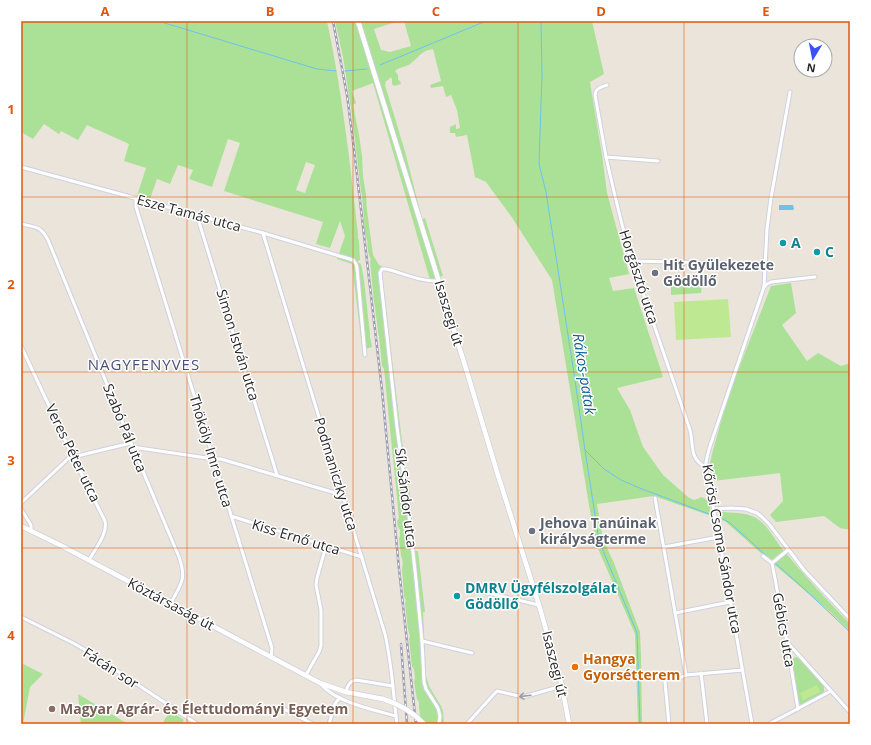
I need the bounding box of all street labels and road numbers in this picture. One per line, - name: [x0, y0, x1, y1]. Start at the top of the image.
- street label: Esze Tamás utca: [135, 189, 243, 236]
- street label: Horgásztó utca: [615, 227, 664, 326]
- street label: Isaszegi út: [430, 278, 468, 348]
- street label: Simon István utca: [213, 287, 264, 403]
- street label: Szabó Pál utca: [99, 381, 152, 475]
- street label: Thököly Imre utca: [185, 392, 238, 510]
- street label: Veres Péter utca: [42, 401, 105, 505]
- street label: Podmaniczky utca: [310, 415, 363, 533]
- street label: Sík Sándor utca: [391, 447, 422, 549]
- street label: Kőrösi Csoma Sándor utca: [698, 463, 747, 635]
- street label: Kiss Ernő utca: [250, 514, 343, 559]
- street label: Köztársaság út: [124, 573, 218, 634]
- street label: Gébics utca: [769, 591, 800, 669]
- street label: Isaszegi út: [538, 629, 573, 699]
- street label: Fácán sor: [80, 643, 143, 693]

